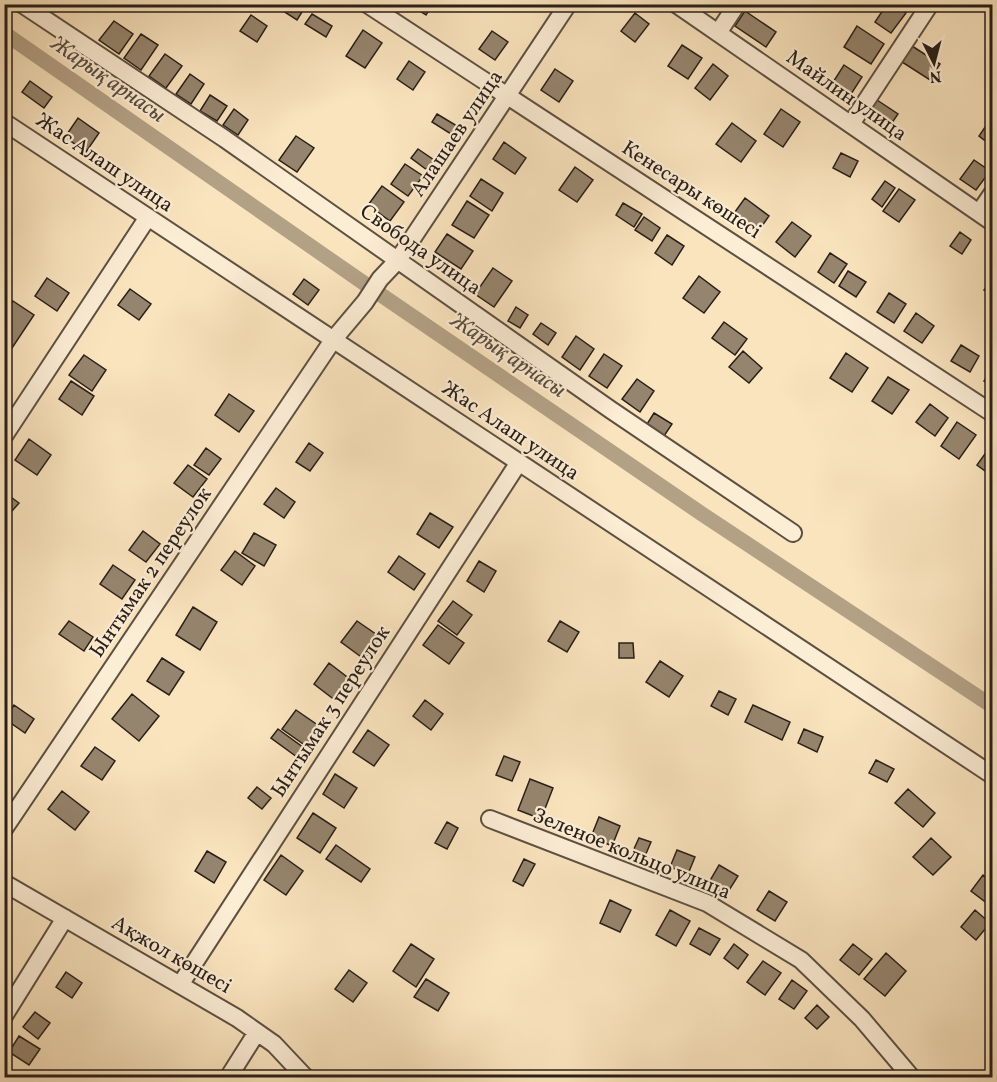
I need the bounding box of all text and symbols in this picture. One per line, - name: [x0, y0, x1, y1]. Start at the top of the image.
- water label: Жарық арнасы: [43, 28, 171, 131]
- north arrow: [904, 33, 964, 93]
- street label: Майлин улица: [780, 44, 913, 149]
- text: N: [928, 64, 942, 88]
- street label: Алашаев улица: [404, 65, 510, 203]
- street label: Жас Алаш улица: [29, 106, 179, 220]
- street label: Кенесары көшесі: [616, 134, 767, 246]
- street label: Свобода улица: [354, 198, 487, 303]
- water label: Жарық арнасы: [443, 305, 572, 406]
- street label: Жас Алаш улица: [435, 374, 585, 488]
- street label: Ынтымак 2 переулок: [83, 482, 219, 664]
- street label: Ынтымак 3 переулок: [265, 620, 398, 803]
- street label: Зеленое кольцо улица: [528, 801, 735, 907]
- street label: Ақжол көшесі: [106, 909, 237, 1001]

